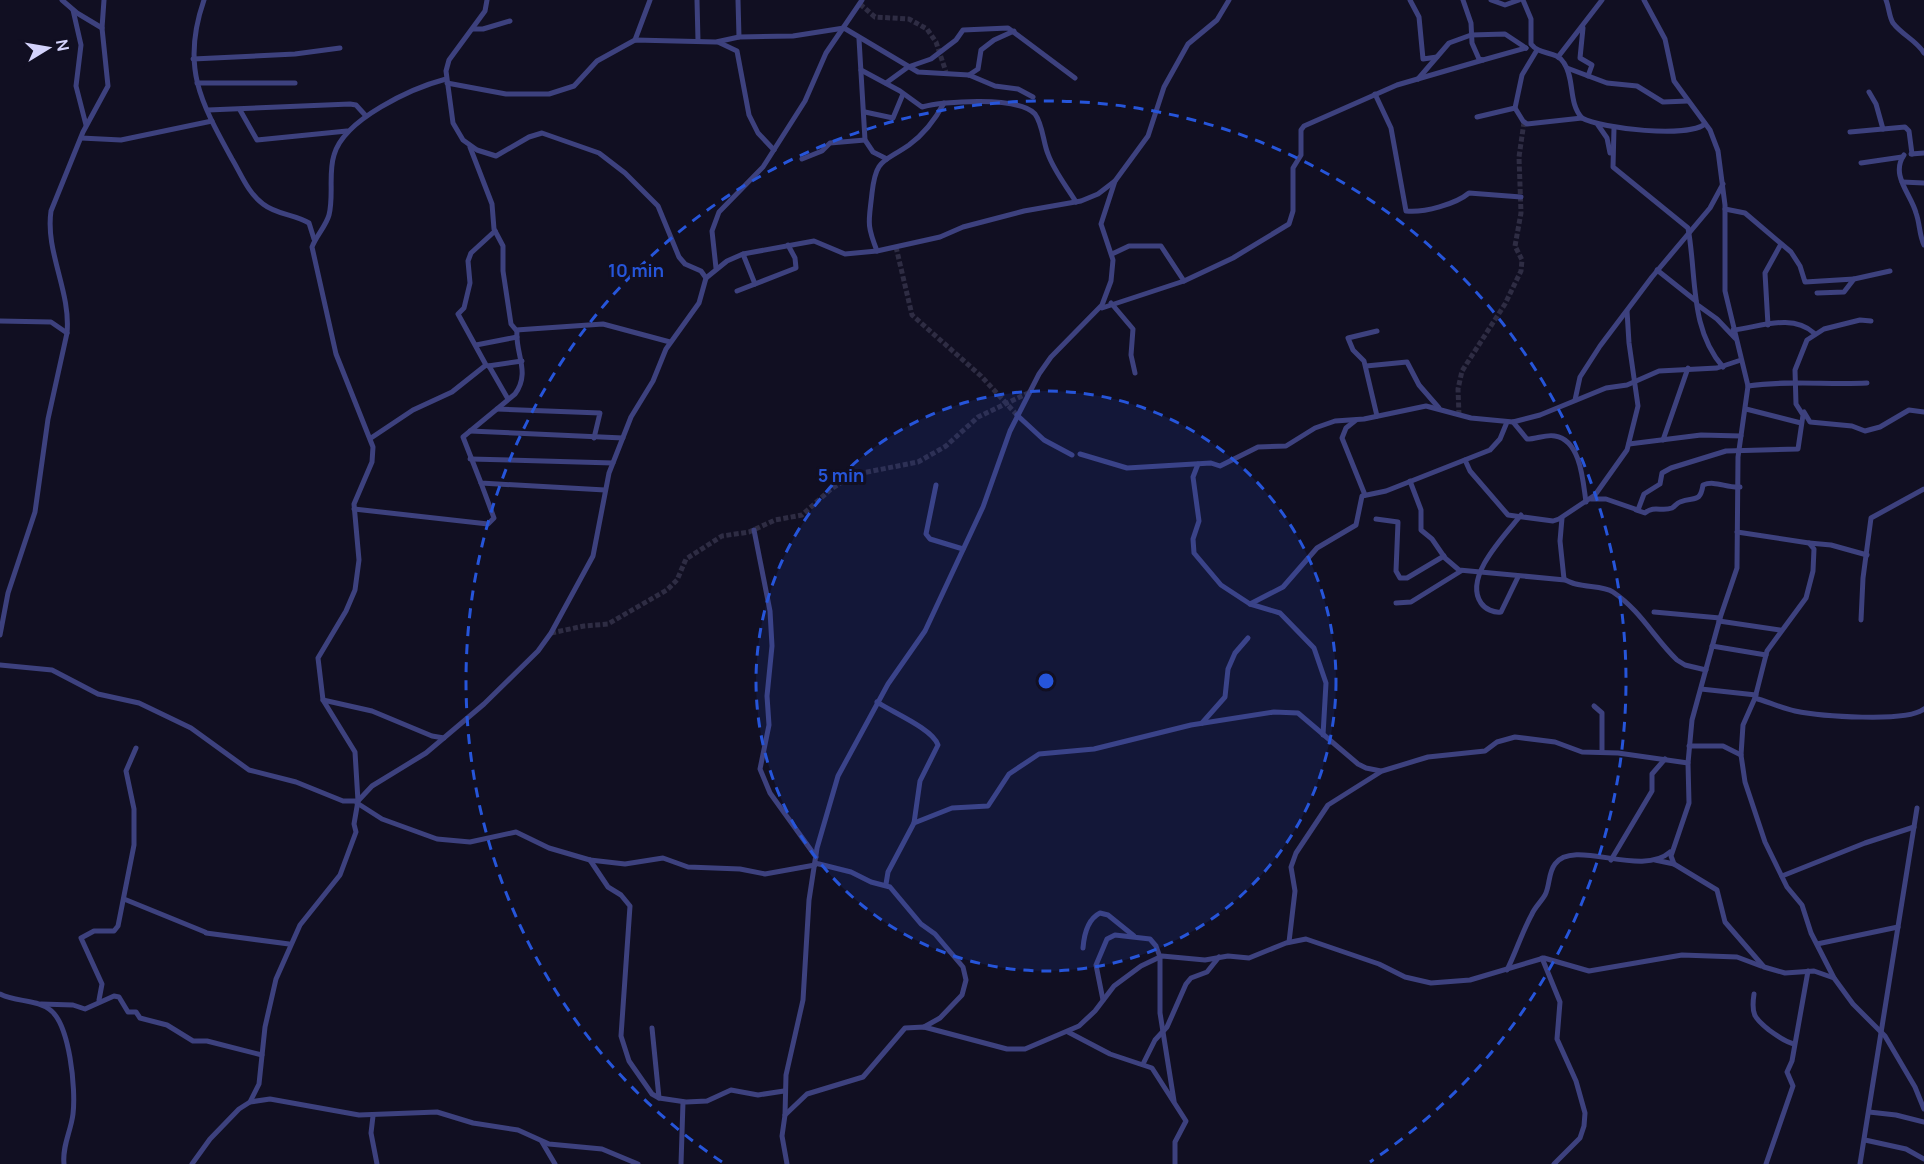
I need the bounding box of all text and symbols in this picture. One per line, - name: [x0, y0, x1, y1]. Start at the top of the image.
- north arrow: [18, 18, 78, 78]
- text: N: [51, 37, 75, 53]
- text: 10 min: [608, 258, 664, 282]
- text: 5 min: [818, 463, 864, 487]
- centre of rings: [1036, 671, 1056, 691]

